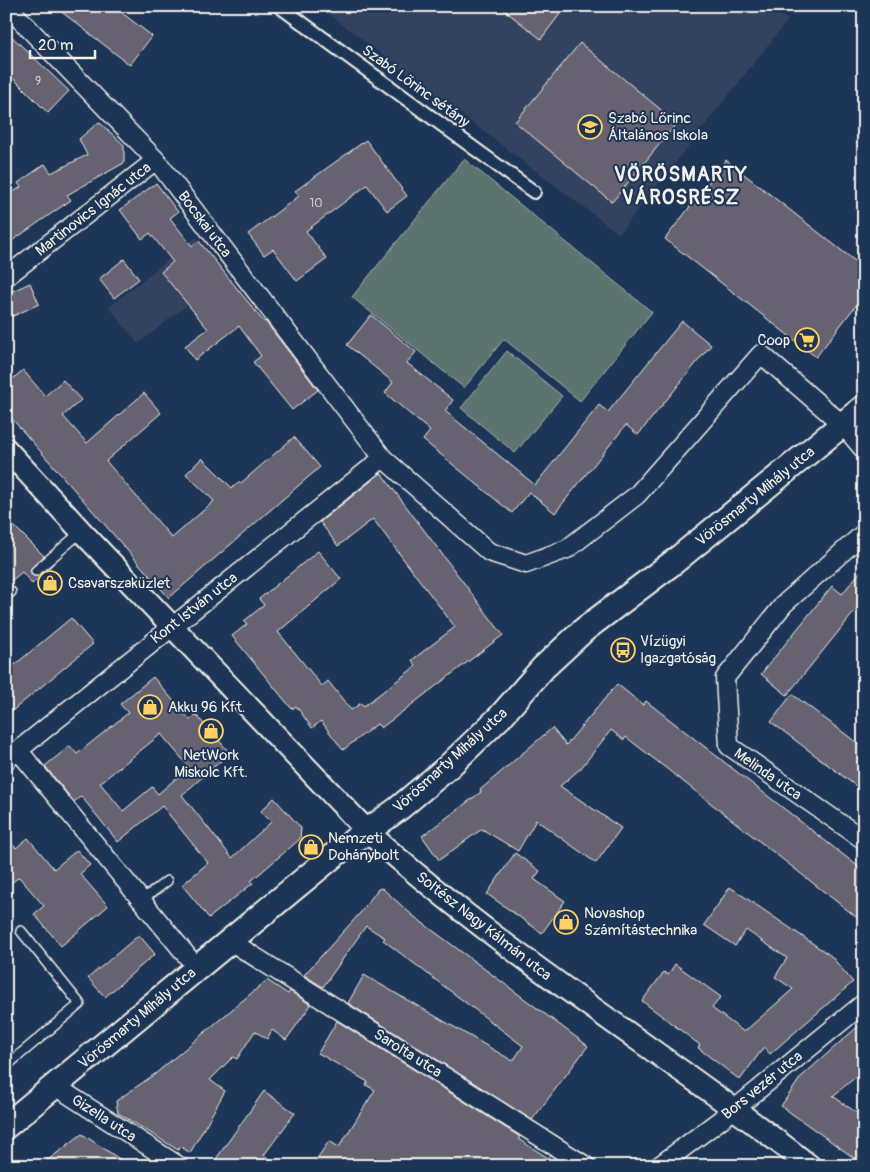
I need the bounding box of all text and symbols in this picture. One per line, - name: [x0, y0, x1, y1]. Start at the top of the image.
- scale bar: [30, 28, 95, 60]
- text: 20 m: [38, 36, 73, 55]
- street label: Szabó Lőrinc sétány: [358, 41, 474, 132]
- house number: 9: [35, 74, 41, 89]
- place label: Szabó Lőrinc Általános Iskola: [608, 109, 708, 145]
- school or university icon: Szabó Lőrinc Általános Iskola: [577, 114, 603, 140]
- street label: Martinovics Ignác utca: [32, 158, 155, 261]
- district label: VÖRÖSMARTY VÁROSRÉSZ: [614, 162, 748, 210]
- street label: Bocskai utca: [173, 187, 236, 261]
- house number: 10: [310, 196, 322, 211]
- supermarket icon: Coop: [794, 327, 820, 353]
- place label: Coop: [757, 331, 790, 350]
- street label: Vörösmarty Mihály utca: [692, 443, 819, 550]
- street label: Kont István utca: [147, 568, 242, 648]
- shop icon: Csavarszaküzlet: [37, 570, 63, 596]
- place label: Csavarszaküzlet: [68, 574, 171, 593]
- place label: Vízügyi Igazgatóság: [640, 632, 716, 668]
- bus stop icon: Vízügyi Igazgatóság: [610, 637, 636, 663]
- shop icon: Akku 96 Kft.: [137, 694, 163, 720]
- place label: Akku 96 Kft.: [168, 698, 245, 717]
- street label: Vörösmarty Mihály utca: [389, 704, 512, 817]
- shop icon: NetWork Miskolc Kft.: [198, 718, 224, 744]
- street label: Melinda utca: [730, 744, 805, 805]
- place label: NetWork Miskolc Kft.: [174, 746, 248, 782]
- place label: Nemzeti Dohánybolt: [328, 829, 400, 865]
- shop icon: Nemzeti Dohánybolt: [298, 834, 324, 860]
- street label: Soltész Nagy Kálmán utca: [412, 868, 555, 985]
- place label: Novashop Számítástechnika: [584, 904, 697, 940]
- shop icon: Novashop Számítástechnika: [553, 909, 579, 935]
- street label: Vörösmarty Mihály utca: [75, 964, 200, 1073]
- street label: Sarolta utca: [370, 1025, 445, 1082]
- street label: Bors vezér utca: [718, 1047, 807, 1124]
- street label: Gizella utca: [68, 1090, 140, 1146]

